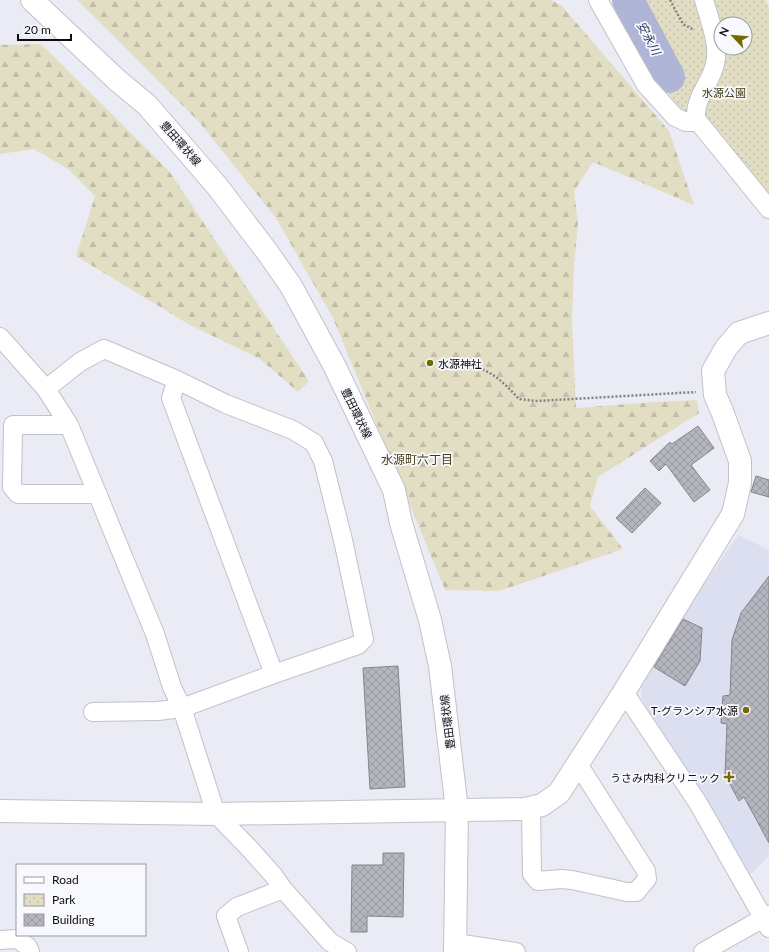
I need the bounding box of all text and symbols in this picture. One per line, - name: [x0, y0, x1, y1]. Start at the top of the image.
- scale bar: [18, 16, 71, 42]
- north arrow: [713, 16, 753, 56]
- water label: 安永川: [634, 19, 665, 59]
- text: 20 m: [24, 22, 51, 37]
- text: N: [716, 25, 731, 38]
- park label: 水源公園: [702, 86, 746, 99]
- street label: 豊田環状線: [158, 118, 204, 168]
- place label: 水源神社: [438, 357, 482, 370]
- marker: 水源神社: [425, 358, 435, 368]
- street label: 豊田環状線: [339, 385, 375, 441]
- district label: 水源町六丁目: [381, 452, 453, 467]
- street label: 豊田環状線: [437, 694, 457, 750]
- place label: T-グランシア水源: [651, 704, 738, 717]
- marker: T-グランシア水源: [741, 705, 751, 715]
- place label: うさみ内科クリニック: [610, 771, 720, 784]
- marker: うさみ内科クリニック: [723, 771, 735, 783]
- legend: [16, 864, 146, 936]
- text: Road: [52, 872, 79, 887]
- text: Park: [52, 892, 76, 907]
- text: Building: [52, 912, 95, 927]

